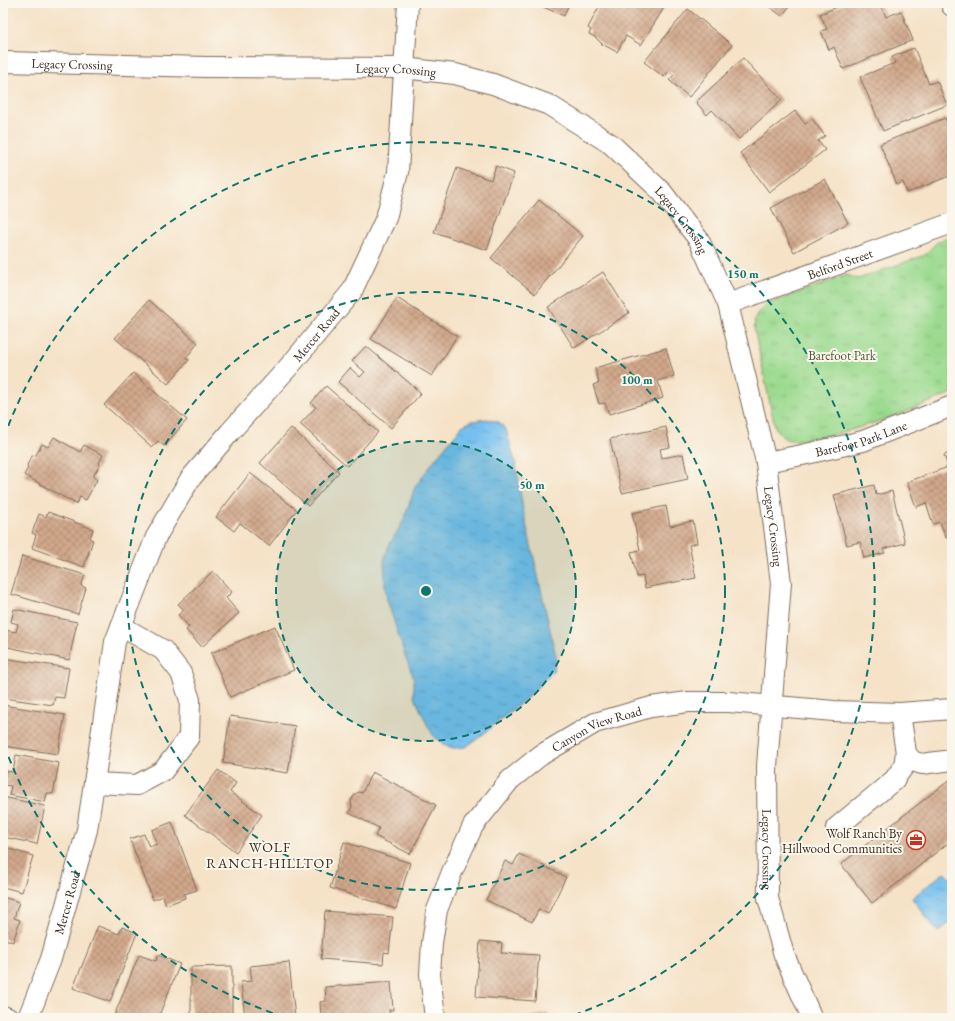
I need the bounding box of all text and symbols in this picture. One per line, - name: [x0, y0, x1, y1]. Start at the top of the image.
- street label: Legacy Crossing: [31, 54, 113, 73]
- street label: Legacy Crossing: [355, 59, 438, 80]
- street label: Legacy Crossing: [652, 181, 713, 257]
- street label: Belford Street: [805, 244, 875, 283]
- text: 150 m: [727, 266, 759, 282]
- street label: Mercer Road: [289, 304, 344, 365]
- park label: Barefoot Park: [808, 347, 877, 364]
- text: 100 m: [621, 372, 653, 388]
- street label: Barefoot Park Lane: [813, 416, 909, 460]
- text: 50 m: [519, 477, 545, 493]
- street label: Legacy Crossing: [761, 485, 787, 568]
- centre of rings: [419, 584, 433, 598]
- street label: Canyon View Road: [548, 702, 644, 756]
- street label: Legacy Crossing: [759, 809, 776, 890]
- place label: Wolf Ranch By Hillwood Communities: [782, 825, 902, 857]
- office icon: Wolf Ranch By Hillwood Communities: [905, 829, 927, 851]
- district label: WOLF RANCH-HILLTOP: [206, 838, 334, 872]
- street label: Mercer Road: [50, 868, 84, 936]

